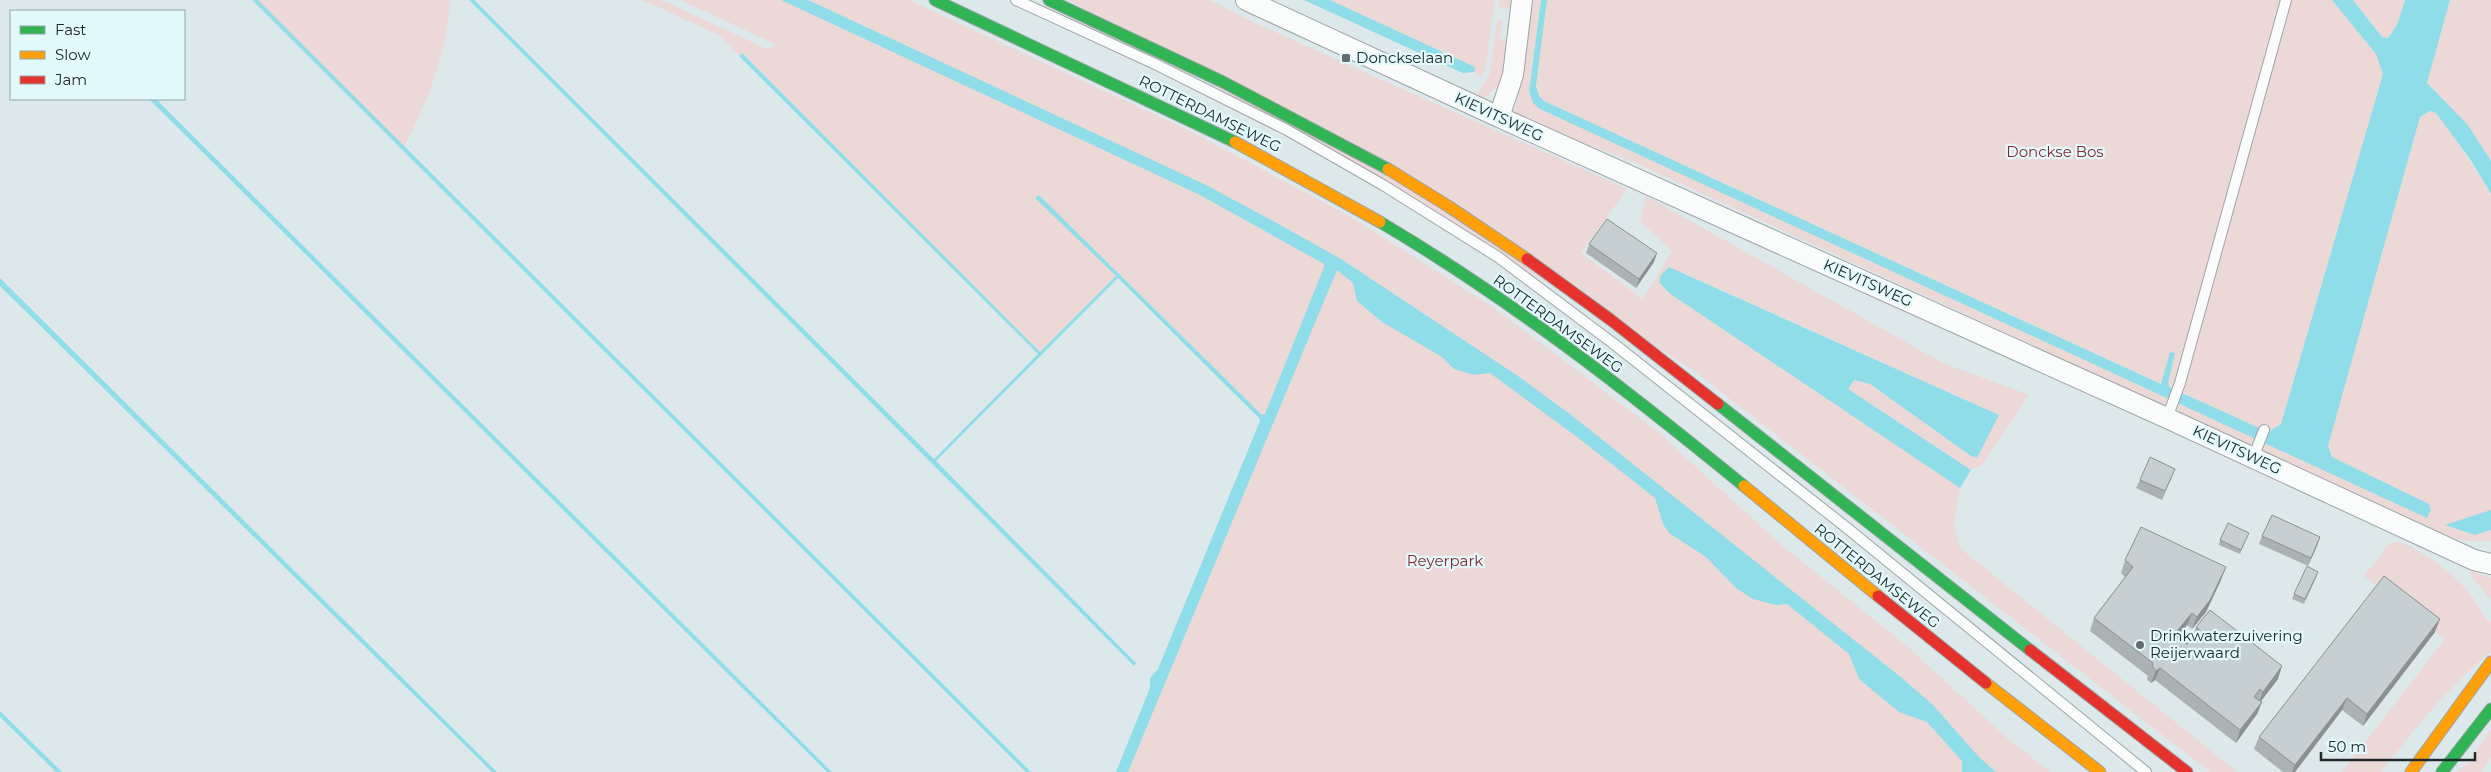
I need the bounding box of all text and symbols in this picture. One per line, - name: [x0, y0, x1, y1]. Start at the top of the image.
- legend: [10, 10, 185, 100]
- text: Fast: [55, 20, 86, 39]
- text: Slow: [55, 45, 91, 64]
- place label: Donckselaan: [1356, 48, 1453, 67]
- marker: Donckselaan: [1340, 52, 1352, 64]
- text: Jam: [54, 70, 87, 89]
- street label: ROTTERDAMSEWEG: [1136, 71, 1284, 156]
- street label: KIEVITSWEG: [1452, 88, 1547, 145]
- park label: Donckse Bos: [2006, 142, 2104, 161]
- street label: KIEVITSWEG: [1821, 254, 1916, 311]
- street label: ROTTERDAMSEWEG: [1490, 270, 1627, 377]
- street label: KIEVITSWEG: [2190, 421, 2285, 478]
- street label: ROTTERDAMSEWEG: [1811, 519, 1944, 632]
- park label: Reyerpark: [1407, 551, 1483, 570]
- place label: Drinkwaterzuivering Reijerwaard: [2150, 626, 2303, 662]
- marker: Drinkwaterzuivering Reijerwaard: [2134, 639, 2146, 651]
- scale bar: [2321, 730, 2475, 762]
- text: 50 m: [2328, 737, 2366, 756]

